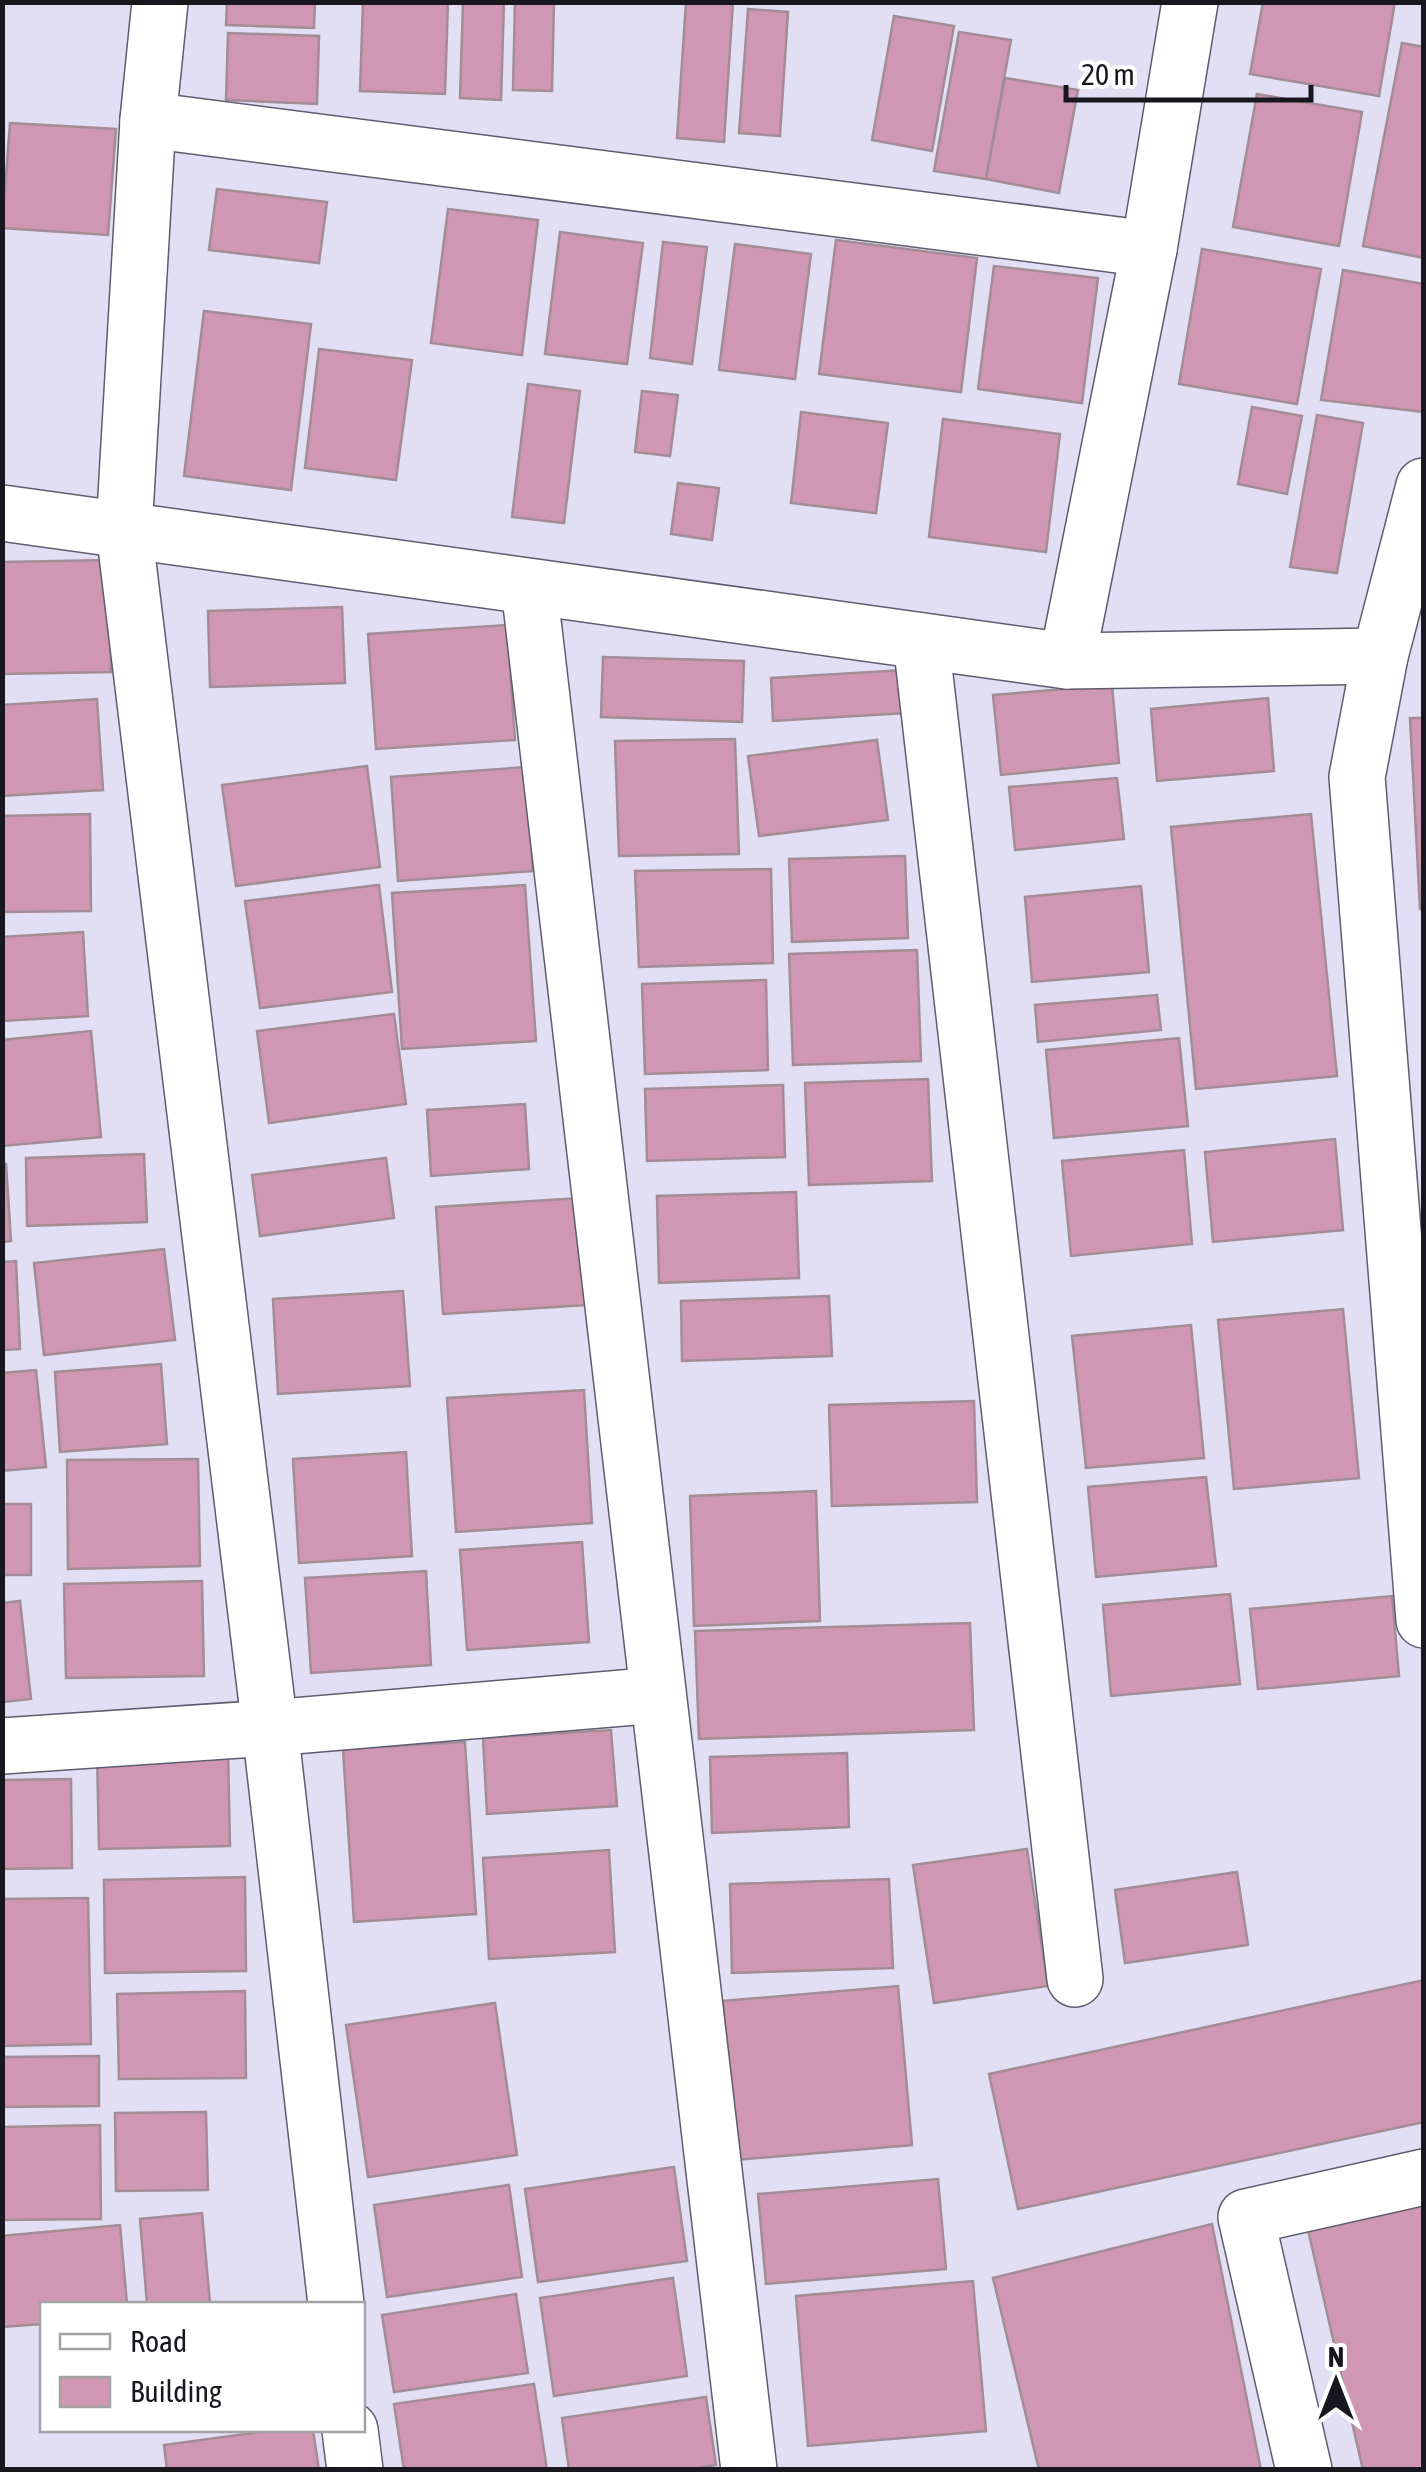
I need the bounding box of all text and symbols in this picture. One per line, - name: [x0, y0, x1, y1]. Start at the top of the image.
- scale bar: [1066, 40, 1311, 102]
- text: 20 m: [1081, 57, 1135, 91]
- legend: [40, 2302, 365, 2432]
- text: Road: [130, 2324, 187, 2358]
- north arrow: [1286, 2332, 1386, 2432]
- text: N: [1328, 2341, 1344, 2373]
- text: Building: [130, 2374, 222, 2408]

